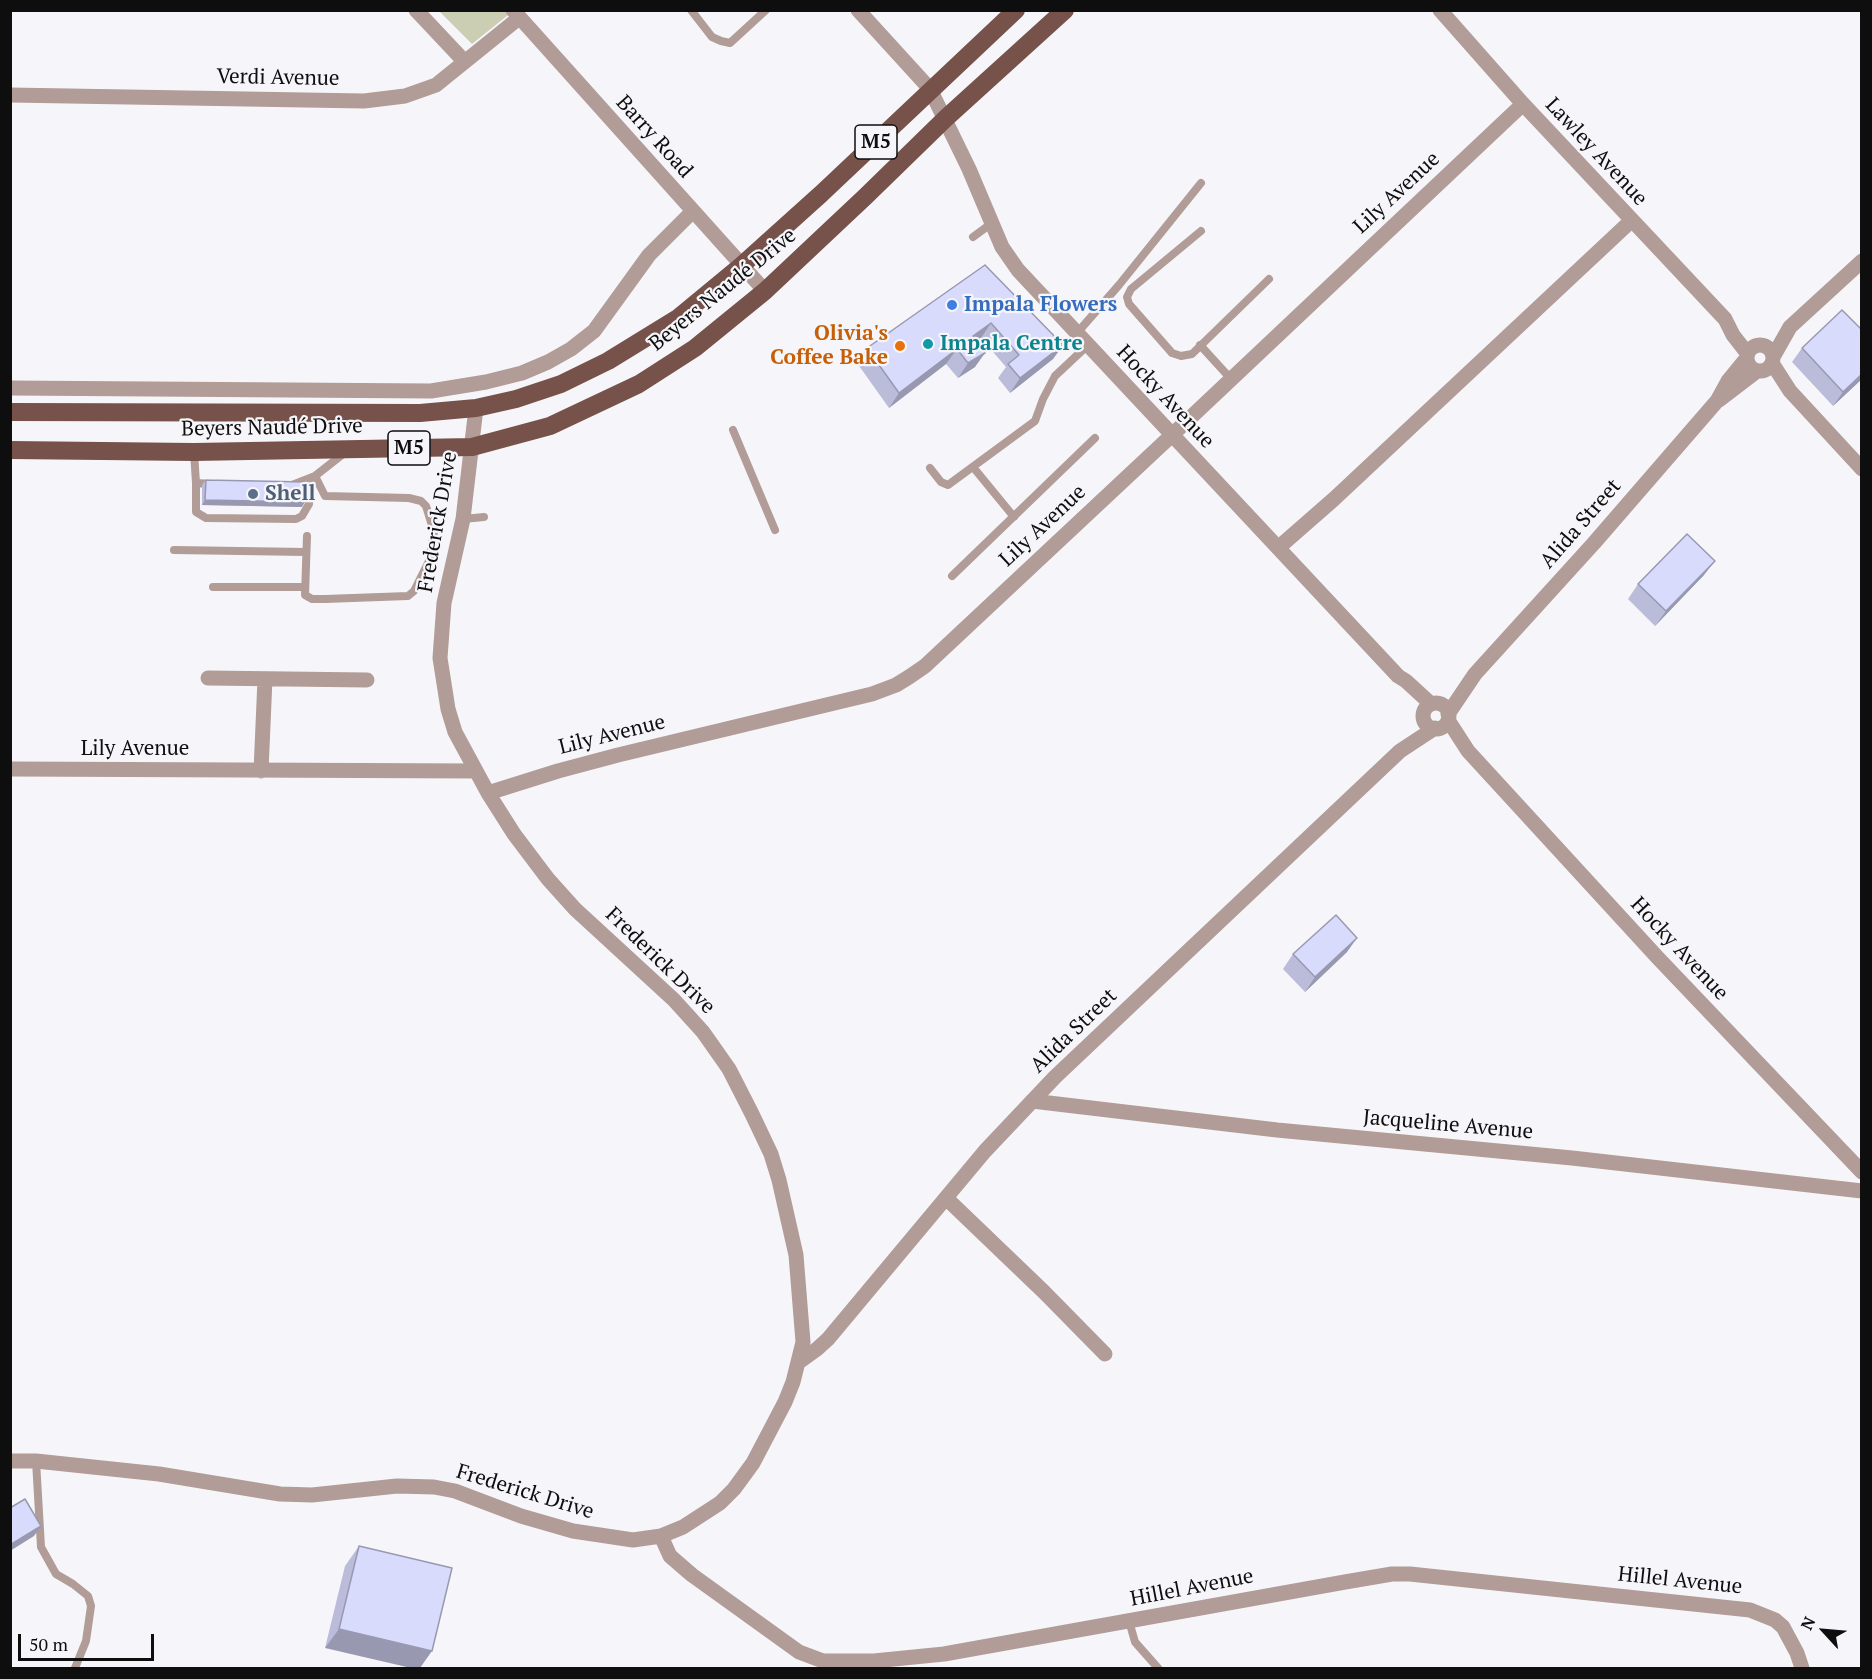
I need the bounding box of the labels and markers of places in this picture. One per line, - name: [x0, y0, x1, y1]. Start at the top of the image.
- place label: Impala Flowers: [964, 292, 1117, 318]
- marker: Impala Flowers: [945, 298, 959, 312]
- place label: Olivia's Coffee Bake: [770, 321, 888, 371]
- place label: Impala Centre: [940, 331, 1083, 357]
- marker: Impala Centre: [921, 337, 935, 351]
- marker: Olivia's Coffee Bake: [893, 339, 907, 353]
- place label: Shell: [265, 481, 315, 507]
- marker: Shell: [246, 487, 260, 501]

